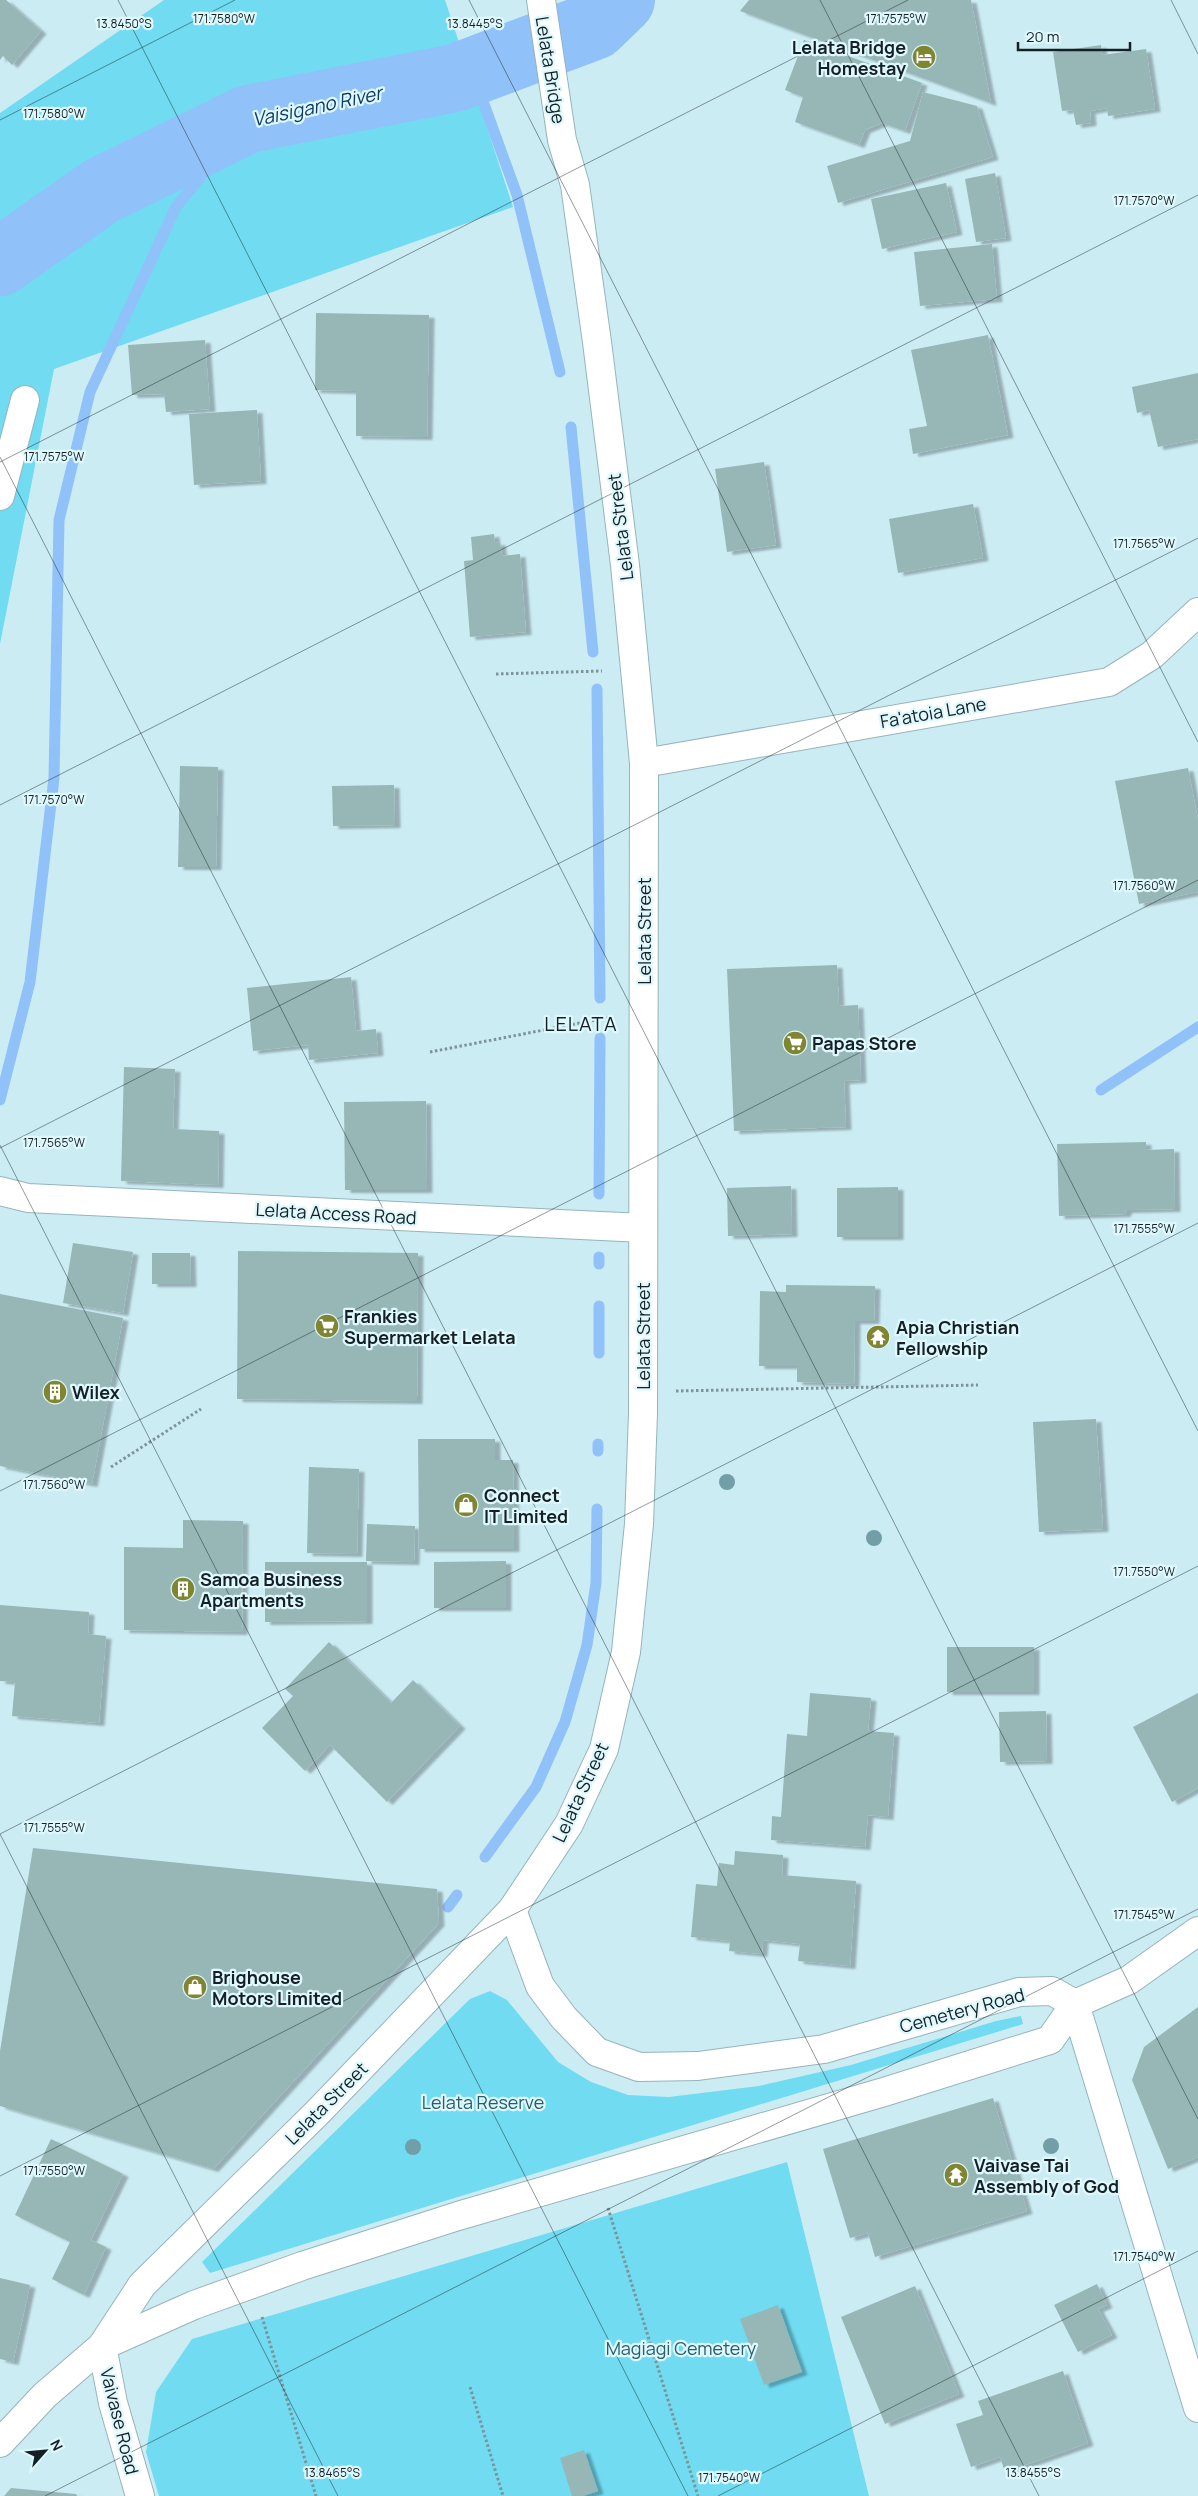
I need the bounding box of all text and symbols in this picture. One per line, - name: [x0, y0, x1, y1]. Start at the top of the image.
- text: 171.7580°W: [193, 10, 256, 27]
- text: 171.7575°W: [866, 10, 927, 27]
- text: 13.8450°S: [96, 15, 152, 32]
- text: 13.8445°S: [447, 15, 503, 32]
- street label: Lelata Bridge: [531, 15, 571, 125]
- scale bar: [1018, 20, 1130, 52]
- text: 20 m: [1026, 26, 1059, 47]
- place label: Lelata Bridge Homestay: [792, 35, 906, 80]
- hotel icon: Lelata Bridge Homestay: [911, 44, 937, 70]
- water label: Vaisigano River: [250, 79, 386, 132]
- text: 171.7580°W: [23, 105, 86, 122]
- text: 171.7570°W: [1114, 192, 1175, 209]
- text: 171.7575°W: [24, 448, 85, 465]
- street label: Lelata Street: [602, 472, 638, 582]
- text: 171.7565°W: [1113, 535, 1176, 552]
- street label: Fa'atoia Lane: [878, 691, 988, 733]
- text: 171.7570°W: [24, 791, 85, 808]
- street label: Lelata Street: [632, 877, 656, 985]
- text: 171.7560°W: [1113, 877, 1176, 894]
- district label: LELATA: [544, 1010, 618, 1037]
- supermarket icon: Papas Store: [782, 1030, 808, 1056]
- place label: Papas Store: [812, 1031, 917, 1055]
- text: 171.7565°W: [23, 1134, 86, 1151]
- street label: Lelata Access Road: [255, 1197, 417, 1229]
- text: 171.7555°W: [1113, 1220, 1175, 1237]
- street label: Lelata Street: [631, 1282, 655, 1390]
- place label: Frankies Supermarket Lelata: [344, 1304, 516, 1349]
- supermarket icon: Frankies Supermarket Lelata: [314, 1313, 340, 1339]
- place label: Apia Christian Fellowship: [896, 1315, 1019, 1360]
- temple icon: Apia Christian Fellowship: [865, 1324, 891, 1350]
- building icon: Wilex: [42, 1379, 68, 1405]
- place label: Wilex: [72, 1380, 120, 1404]
- text: 171.7560°W: [23, 1476, 86, 1493]
- place label: Connect IT Limited: [484, 1483, 568, 1528]
- shop icon: Connect IT Limited: [453, 1492, 479, 1518]
- text: 171.7550°W: [1113, 1563, 1176, 1580]
- place label: Samoa Business Apartments: [200, 1567, 342, 1612]
- building icon: Samoa Business Apartments: [170, 1576, 196, 1602]
- street label: Lelata Street: [546, 1738, 614, 1846]
- text: 171.7555°W: [23, 1819, 85, 1836]
- text: 171.7545°W: [1113, 1906, 1176, 1923]
- place label: Brighouse Motors Limited: [212, 1965, 342, 2010]
- shop icon: Brighouse Motors Limited: [182, 1974, 208, 2000]
- street label: Cemetery Road: [897, 1982, 1027, 2038]
- street label: Lelata Street: [279, 2056, 373, 2150]
- park label: Lelata Reserve: [422, 2090, 544, 2114]
- place label: Vaivase Tai Assembly of God: [974, 2153, 1119, 2198]
- text: 171.7550°W: [23, 2162, 86, 2179]
- temple icon: Vaivase Tai Assembly of God: [943, 2162, 969, 2188]
- text: 171.7540°W: [1113, 2248, 1176, 2265]
- park label: Magiagi Cemetery: [606, 2336, 757, 2360]
- street label: Vaivase Road: [95, 2365, 145, 2477]
- north arrow: [20, 2426, 70, 2476]
- text: N: [46, 2436, 68, 2454]
- text: 13.8465°S: [304, 2464, 360, 2481]
- text: 13.8455°S: [1005, 2464, 1061, 2481]
- text: 171.7540°W: [698, 2469, 761, 2486]

